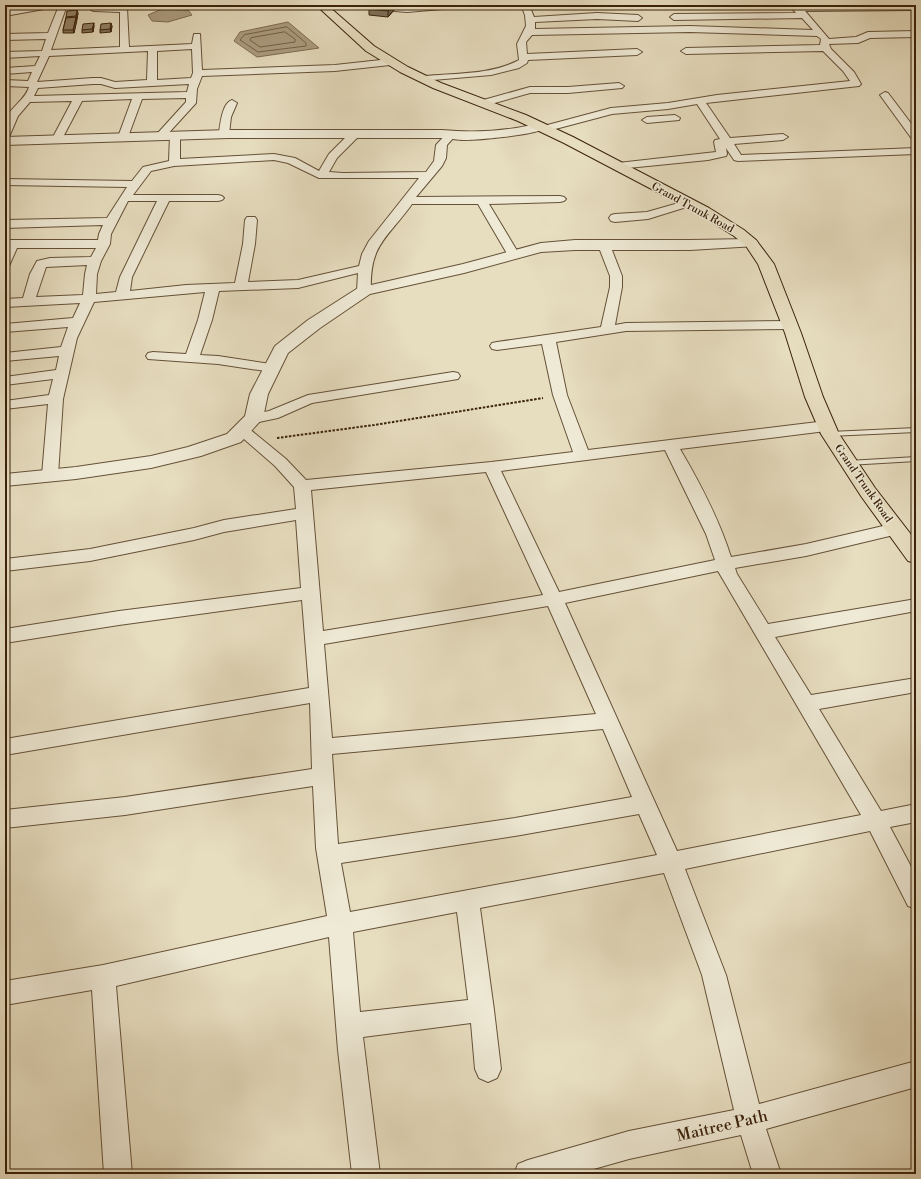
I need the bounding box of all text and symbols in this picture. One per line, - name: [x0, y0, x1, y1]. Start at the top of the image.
- street label: Grand Trunk Road: [649, 179, 737, 237]
- street label: Grand Trunk Road: [831, 442, 896, 526]
- street label: Maitree Path: [675, 1106, 770, 1146]

